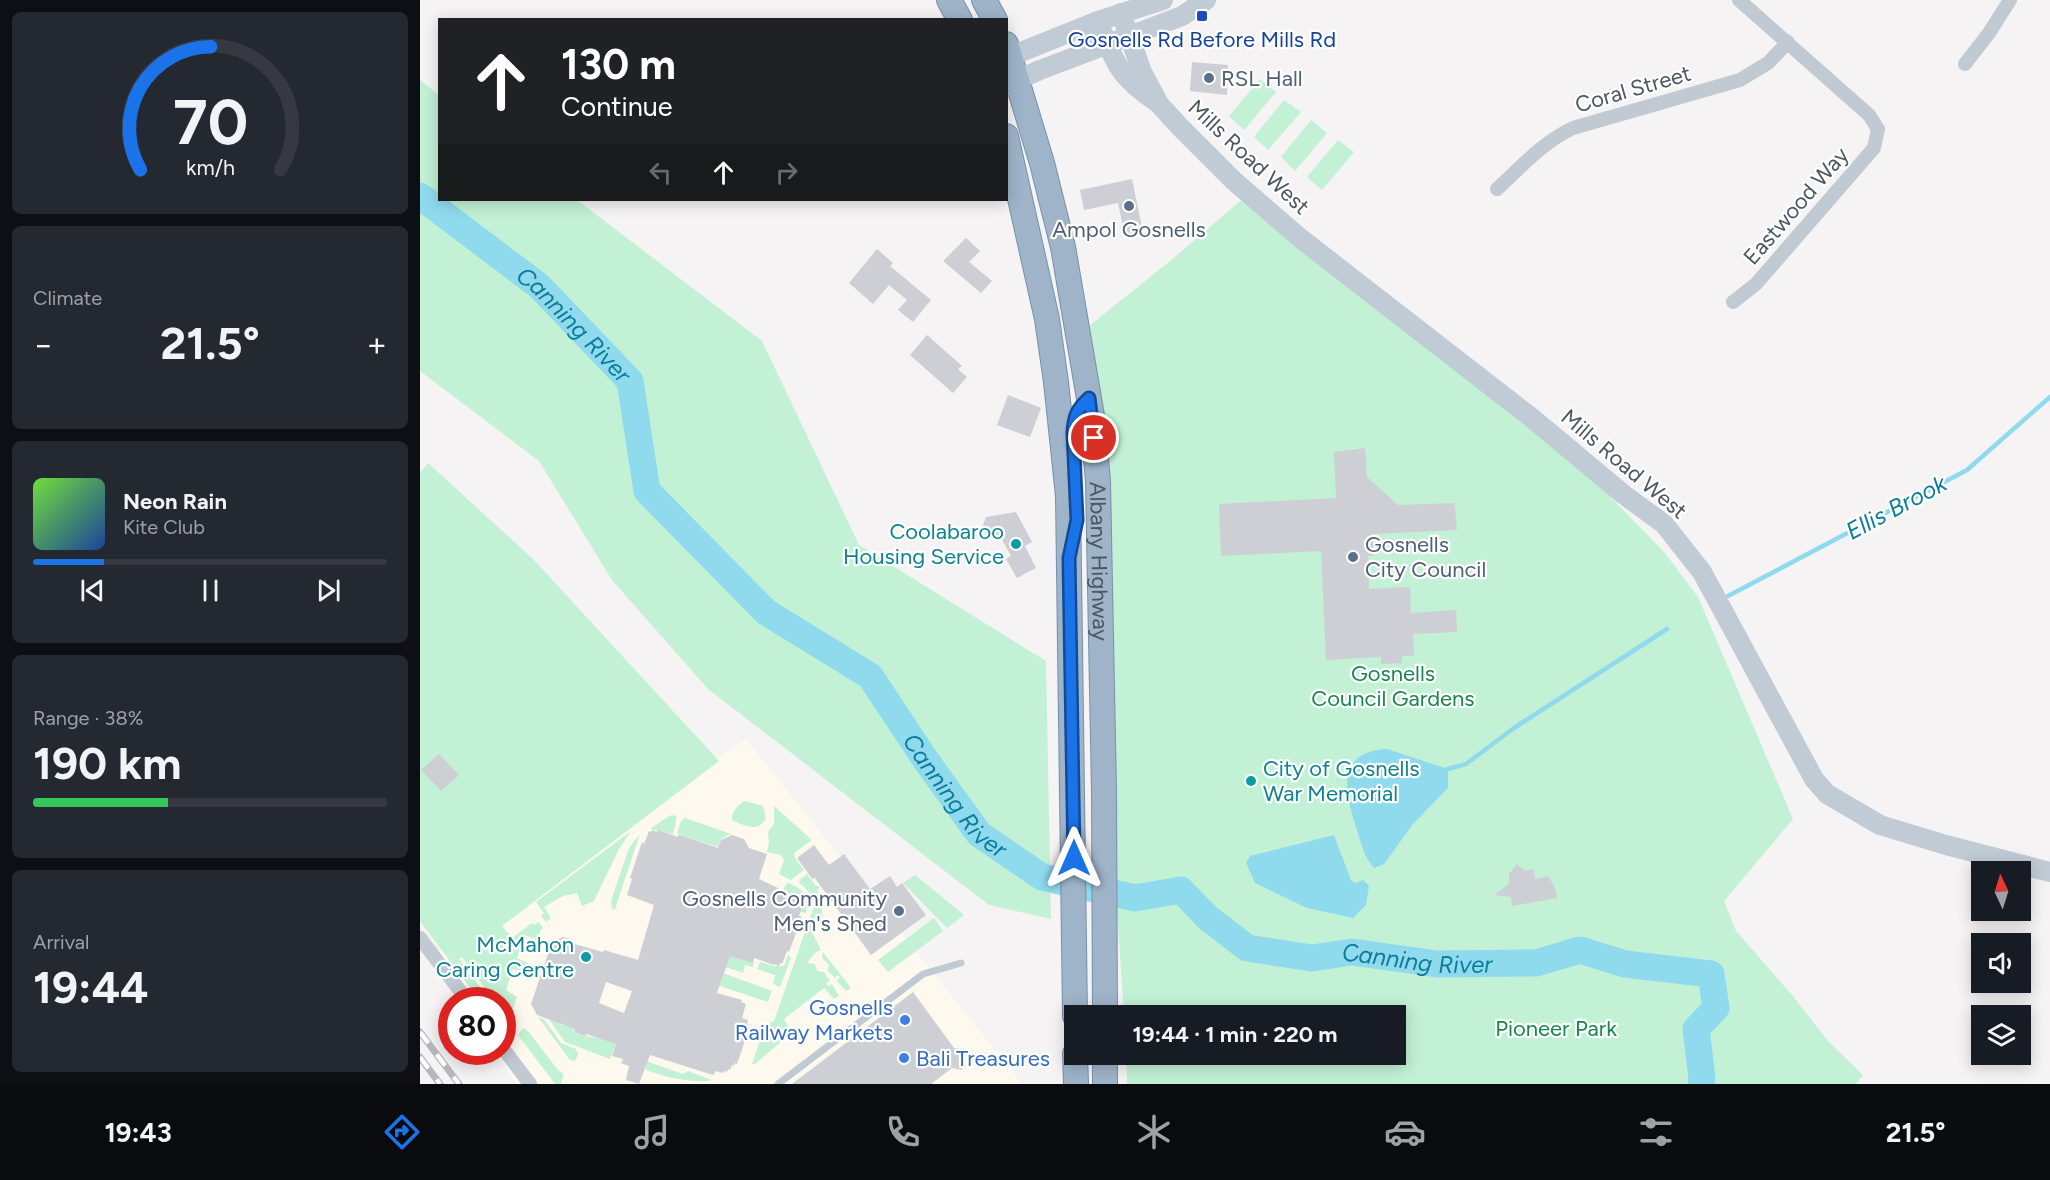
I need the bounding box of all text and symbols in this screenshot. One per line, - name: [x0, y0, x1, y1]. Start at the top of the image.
- marker: Gosnells Rd Before Mills Rd: [1195, 9, 1209, 23]
- place label: Gosnells Rd Before Mills Rd: [1068, 26, 1336, 53]
- text: 130 m: [561, 39, 676, 90]
- icon: ahead: [462, 42, 540, 120]
- street label: Coral Street: [1572, 60, 1694, 118]
- place label: RSL Hall: [1221, 65, 1303, 92]
- marker: RSL Hall: [1202, 71, 1216, 85]
- text: 70: [172, 85, 248, 160]
- text: Continue: [561, 90, 673, 123]
- street label: Mills Road West: [1183, 94, 1315, 220]
- street label: Eastwood Way: [1738, 142, 1855, 270]
- text: km/h: [186, 156, 234, 181]
- icon: left: [644, 156, 677, 189]
- icon: ahead: [707, 156, 740, 189]
- icon: right: [770, 156, 803, 189]
- marker: Ampol Gosnells: [1122, 199, 1136, 213]
- place label: Ampol Gosnells: [1052, 216, 1206, 243]
- water label: Canning River: [511, 260, 638, 389]
- text: Climate: [33, 286, 102, 310]
- text: 21.5°: [160, 316, 260, 370]
- text: −: [33, 325, 54, 364]
- text: +: [366, 325, 387, 364]
- street label: Mills Road West: [1556, 404, 1692, 524]
- pin: [1068, 412, 1119, 463]
- icon: arrive: [1077, 421, 1110, 454]
- water label: Ellis Brook: [1841, 468, 1953, 546]
- street label: Albany Highway: [1085, 481, 1115, 642]
- text: Neon Rain: [123, 488, 227, 515]
- text: Kite Club: [123, 515, 205, 539]
- place label: Coolabaroo Housing Service: [843, 518, 1004, 570]
- place label: Gosnells City Council: [1365, 531, 1486, 583]
- marker: Coolabaroo Housing Service: [1009, 537, 1023, 551]
- marker: Gosnells City Council: [1346, 550, 1360, 564]
- icon: previous: [76, 574, 109, 607]
- icon: pause: [194, 574, 227, 607]
- icon: next: [312, 574, 345, 607]
- park label: Gosnells Council Gardens: [1311, 660, 1475, 712]
- text: Range · 38%: [33, 706, 143, 730]
- water label: Canning River: [897, 728, 1013, 864]
- text: 190 km: [33, 736, 181, 790]
- place label: City of Gosnells War Memorial: [1263, 755, 1420, 807]
- marker: City of Gosnells War Memorial: [1244, 774, 1258, 788]
- position arrow: [1042, 826, 1106, 890]
- north arrow: [1971, 861, 2031, 921]
- map controls: [1971, 861, 2031, 1065]
- place label: Gosnells Community Men's Shed: [682, 885, 887, 937]
- marker: Gosnells Community Men's Shed: [892, 904, 906, 918]
- text: Arrival: [33, 930, 89, 954]
- place label: McMahon Caring Centre: [436, 931, 574, 983]
- button: sound: [1971, 933, 2031, 993]
- water label: Canning River: [1340, 937, 1493, 979]
- marker: McMahon Caring Centre: [579, 950, 593, 964]
- text: 19:44: [33, 960, 149, 1014]
- speed limit sign: 80: [438, 987, 516, 1065]
- place label: Gosnells Railway Markets: [735, 994, 893, 1046]
- button: layers: [1971, 1005, 2031, 1065]
- marker: Gosnells Railway Markets: [898, 1013, 912, 1027]
- park label: Pioneer Park: [1495, 1015, 1617, 1042]
- text: 19:44 · 1 min · 220 m: [1132, 1021, 1338, 1048]
- place label: Bali Treasures: [916, 1045, 1050, 1072]
- marker: Bali Treasures: [897, 1051, 911, 1065]
- icon: directions: [381, 1111, 423, 1153]
- icon: music: [631, 1111, 673, 1153]
- icon: phone: [882, 1111, 924, 1153]
- icon: climate: [1133, 1111, 1175, 1153]
- icon: car: [1384, 1111, 1426, 1153]
- icon: filters: [1635, 1111, 1677, 1153]
- text: 19:43: [104, 1116, 172, 1149]
- text: 21.5°: [1886, 1116, 1945, 1149]

